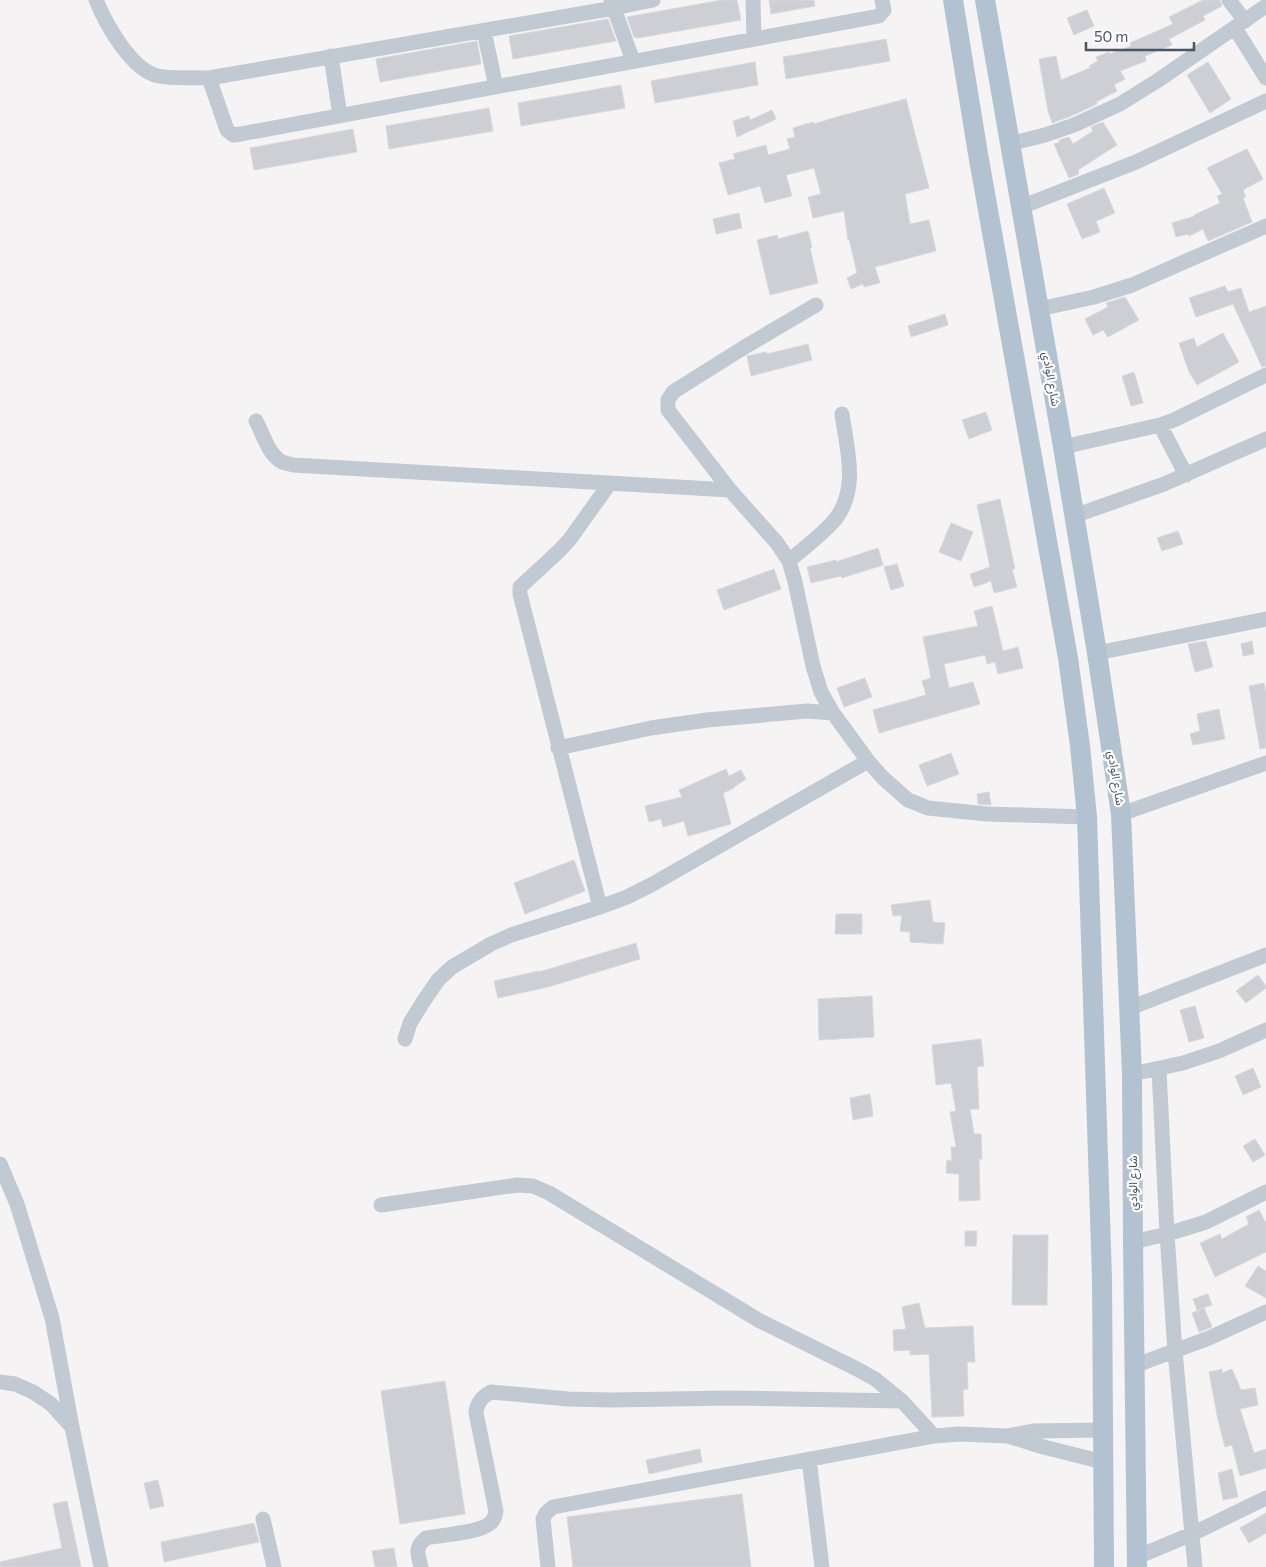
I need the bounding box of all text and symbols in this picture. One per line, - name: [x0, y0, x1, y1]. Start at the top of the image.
- scale bar: [1086, 20, 1194, 52]
- text: 50 m: [1094, 27, 1128, 45]
- street label: شارع الوادي: [1036, 351, 1064, 408]
- street label: شارع الوادي: [1102, 750, 1128, 807]
- street label: شارع الوادي: [1125, 1155, 1143, 1211]

